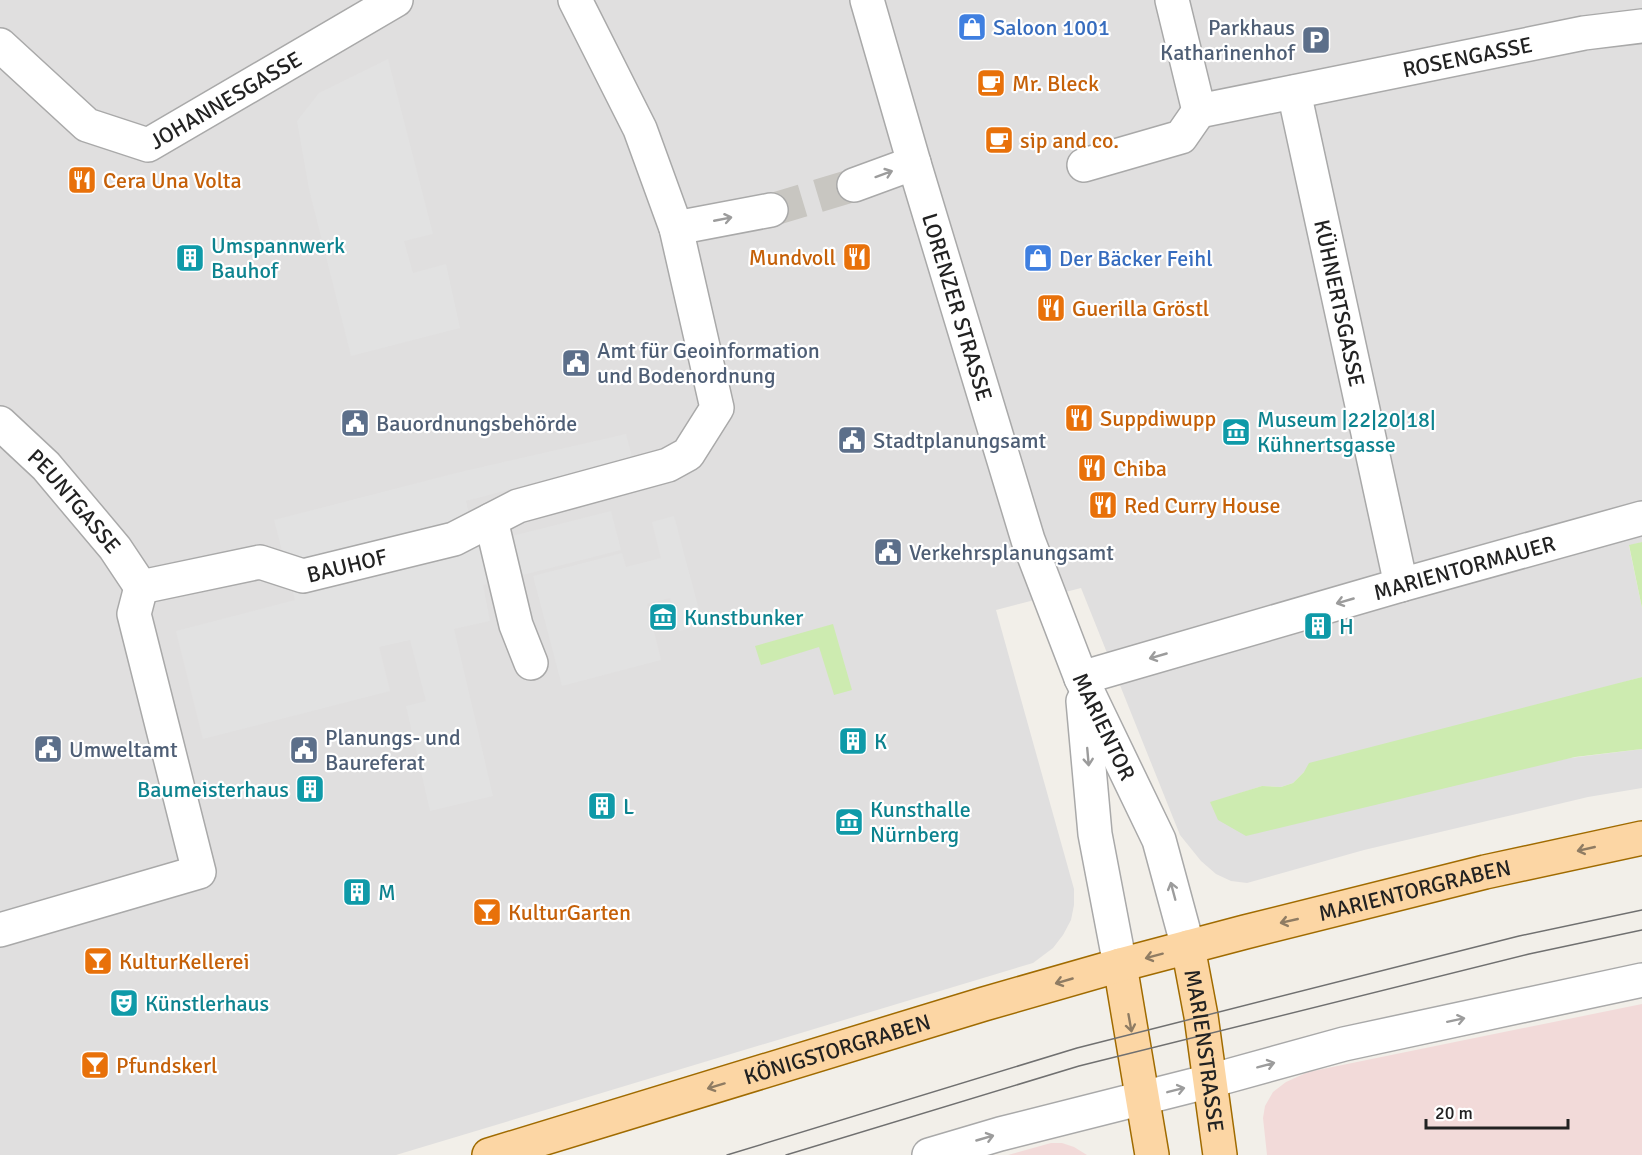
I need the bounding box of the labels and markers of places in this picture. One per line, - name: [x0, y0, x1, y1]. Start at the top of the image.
- shop icon: Saloon 1001: [956, 11, 988, 43]
- place label: Saloon 1001: [993, 14, 1110, 41]
- place label: Parkhaus Katharinenhof: [1160, 14, 1297, 66]
- parking icon: Parkhaus Katharinenhof: [1300, 24, 1332, 56]
- cafe icon: Mr. Bleck: [975, 67, 1007, 99]
- place label: Mr. Bleck: [1012, 70, 1099, 97]
- cafe icon: sip and co.: [983, 124, 1015, 156]
- place label: sip and co.: [1020, 127, 1119, 154]
- restaurant icon: Cera Una Volta: [66, 164, 98, 196]
- place label: Cera Una Volta: [103, 167, 242, 194]
- place label: Umspannwerk Bauhof: [211, 232, 345, 284]
- restaurant icon: Mundvoll: [841, 241, 873, 273]
- building icon: Umspannwerk Bauhof: [174, 242, 206, 274]
- shop icon: Der Bäcker Feihl: [1022, 242, 1054, 274]
- place label: Mundvoll: [749, 244, 836, 271]
- place label: Der Bäcker Feihl: [1059, 245, 1213, 272]
- restaurant icon: Guerilla Gröstl: [1035, 292, 1067, 324]
- place label: Guerilla Gröstl: [1072, 295, 1209, 322]
- place label: Amt für Geoinformation und Bodenordnung: [597, 337, 820, 389]
- public building icon: Amt für Geoinformation und Bodenordnung: [560, 347, 592, 379]
- restaurant icon: Suppdiwupp: [1063, 402, 1095, 434]
- place label: Suppdiwupp: [1100, 405, 1216, 432]
- place label: Museum |22|20|18| Kühnertsgasse: [1257, 406, 1436, 458]
- public building icon: Bauordnungsbehörde: [339, 407, 371, 439]
- place label: Bauordnungsbehörde: [376, 410, 577, 437]
- museum icon: Museum |22|20|18| Kühnertsgasse: [1220, 416, 1252, 448]
- public building icon: Stadtplanungsamt: [836, 424, 868, 456]
- place label: Stadtplanungsamt: [873, 427, 1047, 454]
- restaurant icon: Chiba: [1076, 452, 1108, 484]
- place label: Chiba: [1113, 455, 1167, 482]
- restaurant icon: Red Curry House: [1087, 489, 1119, 521]
- place label: Red Curry House: [1124, 492, 1280, 519]
- public building icon: Verkehrsplanungsamt: [872, 536, 904, 568]
- place label: Verkehrsplanungsamt: [909, 539, 1114, 566]
- museum icon: Kunstbunker: [647, 601, 679, 633]
- place label: Kunstbunker: [684, 604, 803, 631]
- building icon: H: [1302, 610, 1334, 642]
- place label: H: [1339, 613, 1354, 640]
- place label: Planungs- und Baureferat: [325, 724, 461, 776]
- building icon: K: [837, 725, 869, 757]
- place label: K: [874, 728, 887, 755]
- public building icon: Umweltamt: [32, 733, 64, 765]
- public building icon: Planungs- und Baureferat: [288, 734, 320, 766]
- place label: Umweltamt: [69, 736, 178, 763]
- building icon: Baumeisterhaus: [294, 773, 326, 805]
- place label: Baumeisterhaus: [137, 776, 289, 803]
- building icon: L: [586, 790, 618, 822]
- place label: L: [623, 793, 634, 820]
- place label: Kunsthalle Nürnberg: [870, 796, 971, 848]
- museum icon: Kunsthalle Nürnberg: [833, 806, 865, 838]
- building icon: M: [341, 876, 373, 908]
- place label: M: [378, 879, 396, 906]
- bar icon: KulturGarten: [471, 896, 503, 928]
- place label: KulturGarten: [508, 899, 631, 926]
- bar icon: KulturKellerei: [82, 945, 114, 977]
- place label: KulturKellerei: [119, 948, 250, 975]
- theatre icon: Künstlerhaus: [108, 987, 140, 1019]
- place label: Künstlerhaus: [145, 990, 269, 1017]
- bar icon: Pfundskerl: [79, 1049, 111, 1081]
- place label: Pfundskerl: [116, 1052, 218, 1079]

